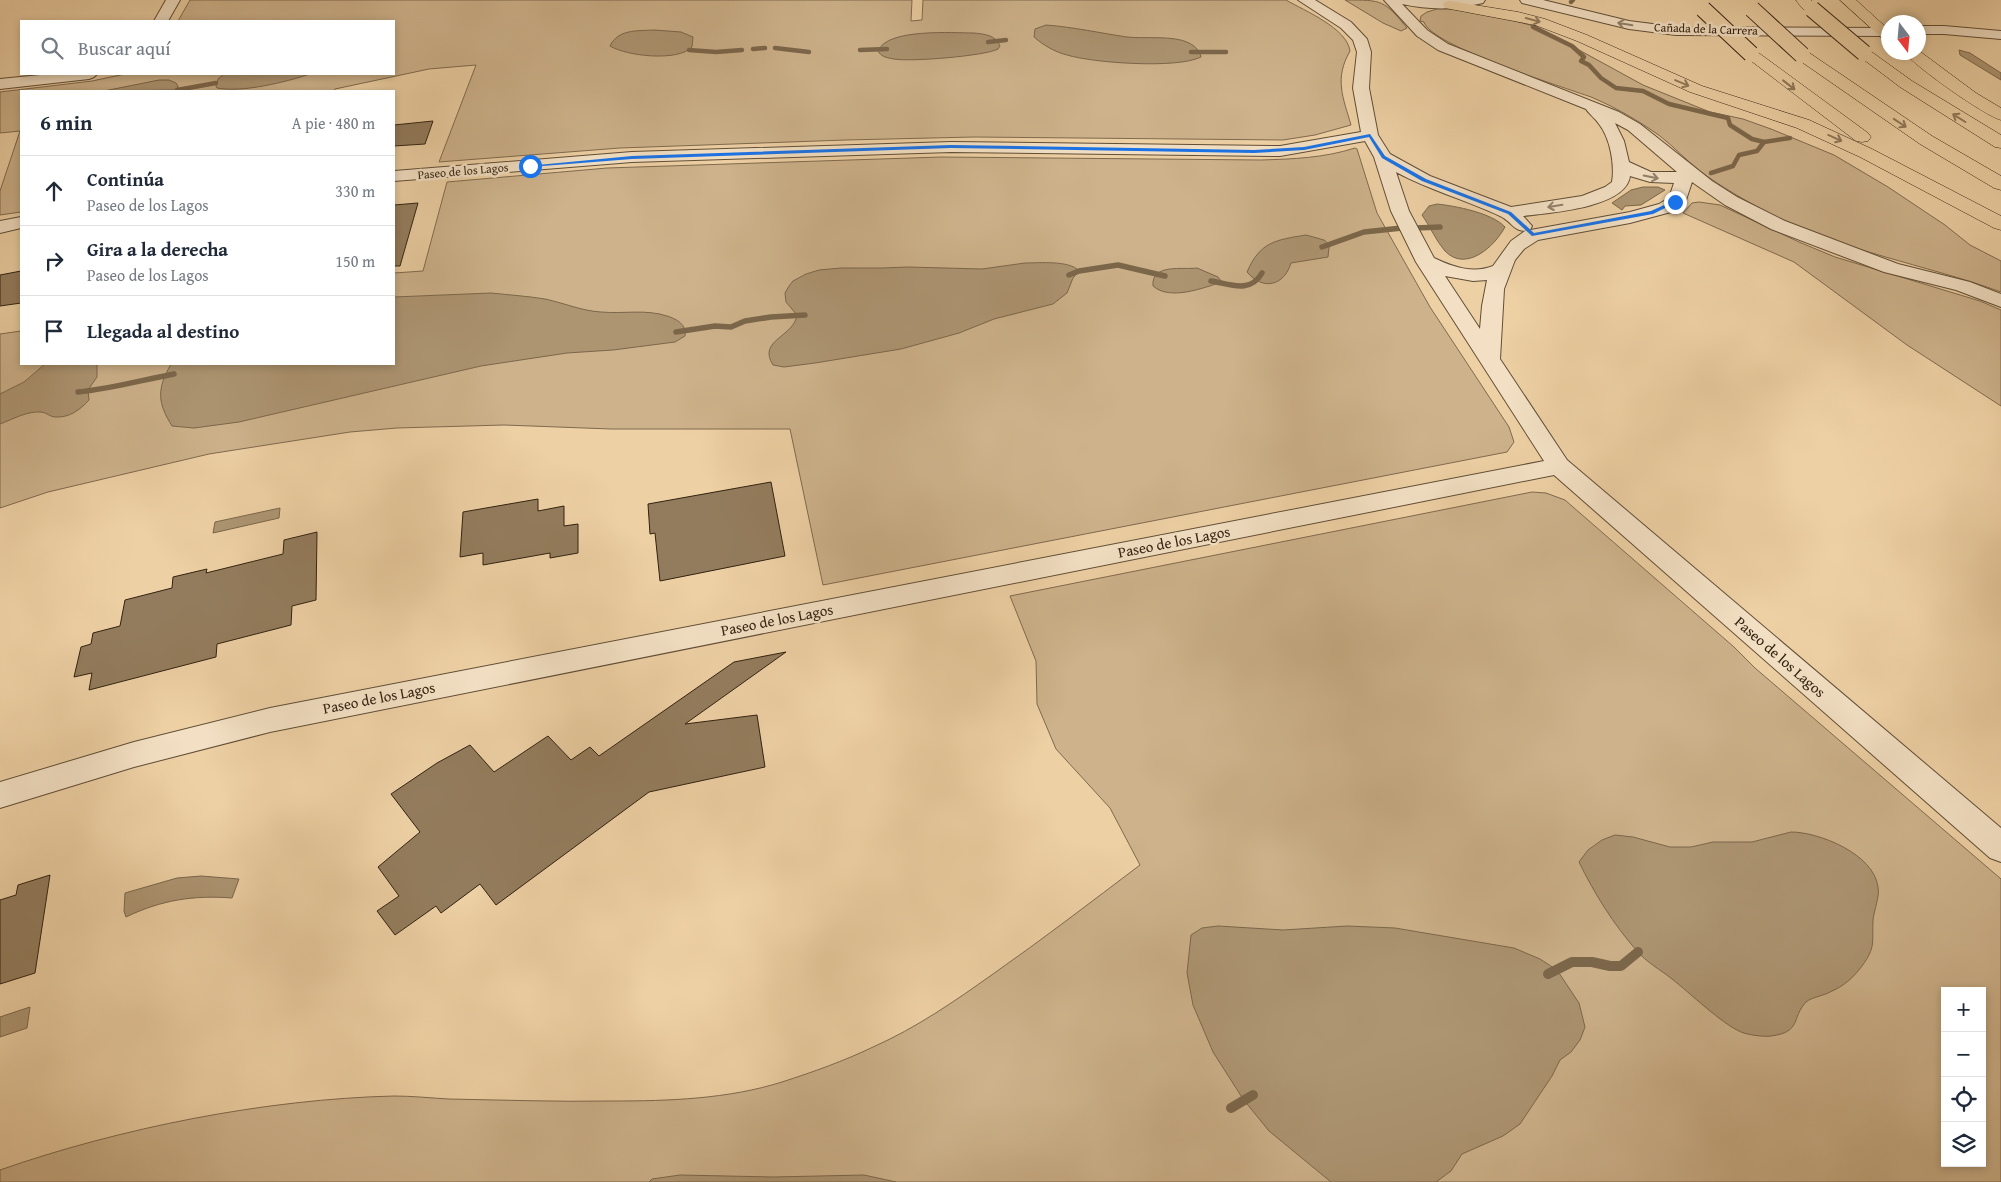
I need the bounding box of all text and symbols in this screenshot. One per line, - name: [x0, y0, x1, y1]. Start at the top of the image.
- north arrow: [1881, 15, 1926, 60]
- one-way arrow: [1524, 16, 1540, 25]
- one-way arrow: [1618, 18, 1634, 28]
- street label: Cañada de la Carrera: [1654, 18, 1758, 39]
- search box: [20, 20, 395, 75]
- icon: search: [38, 34, 66, 62]
- text: Buscar aquí: [78, 34, 171, 62]
- one-way arrow: [1674, 78, 1689, 88]
- one-way arrow: [1783, 79, 1796, 90]
- text: 6 min: [40, 107, 92, 138]
- text: A pie · 480 m: [292, 111, 375, 135]
- one-way arrow: [1953, 113, 1967, 123]
- one-way arrow: [1893, 118, 1907, 128]
- one-way arrow: [1827, 133, 1842, 143]
- route start: [519, 155, 542, 178]
- street label: Paseo de los Lagos: [417, 158, 509, 183]
- text: Continúa: [87, 165, 164, 193]
- one-way arrow: [1642, 173, 1658, 183]
- icon: ahead: [40, 177, 68, 205]
- text: 330 m: [335, 179, 375, 203]
- route end: [1664, 191, 1687, 214]
- text: Paseo de los Lagos: [87, 193, 209, 217]
- one-way arrow: [1548, 201, 1564, 211]
- text: Gira a la derecha: [87, 235, 228, 263]
- icon: right: [40, 247, 68, 275]
- text: 150 m: [335, 249, 375, 273]
- text: Paseo de los Lagos: [87, 263, 209, 287]
- icon: arrive: [40, 317, 68, 345]
- text: Llegada al destino: [87, 317, 239, 345]
- street label: Paseo de los Lagos: [1116, 520, 1232, 563]
- street label: Paseo de los Lagos: [719, 598, 835, 641]
- street label: Paseo de los Lagos: [1730, 611, 1830, 702]
- street label: Paseo de los Lagos: [321, 676, 437, 719]
- map controls: [1941, 987, 1986, 1167]
- button: +: [1941, 987, 1986, 1032]
- button: −: [1941, 1032, 1986, 1077]
- button: locate: [1941, 1077, 1986, 1122]
- button: layers: [1941, 1122, 1986, 1167]

